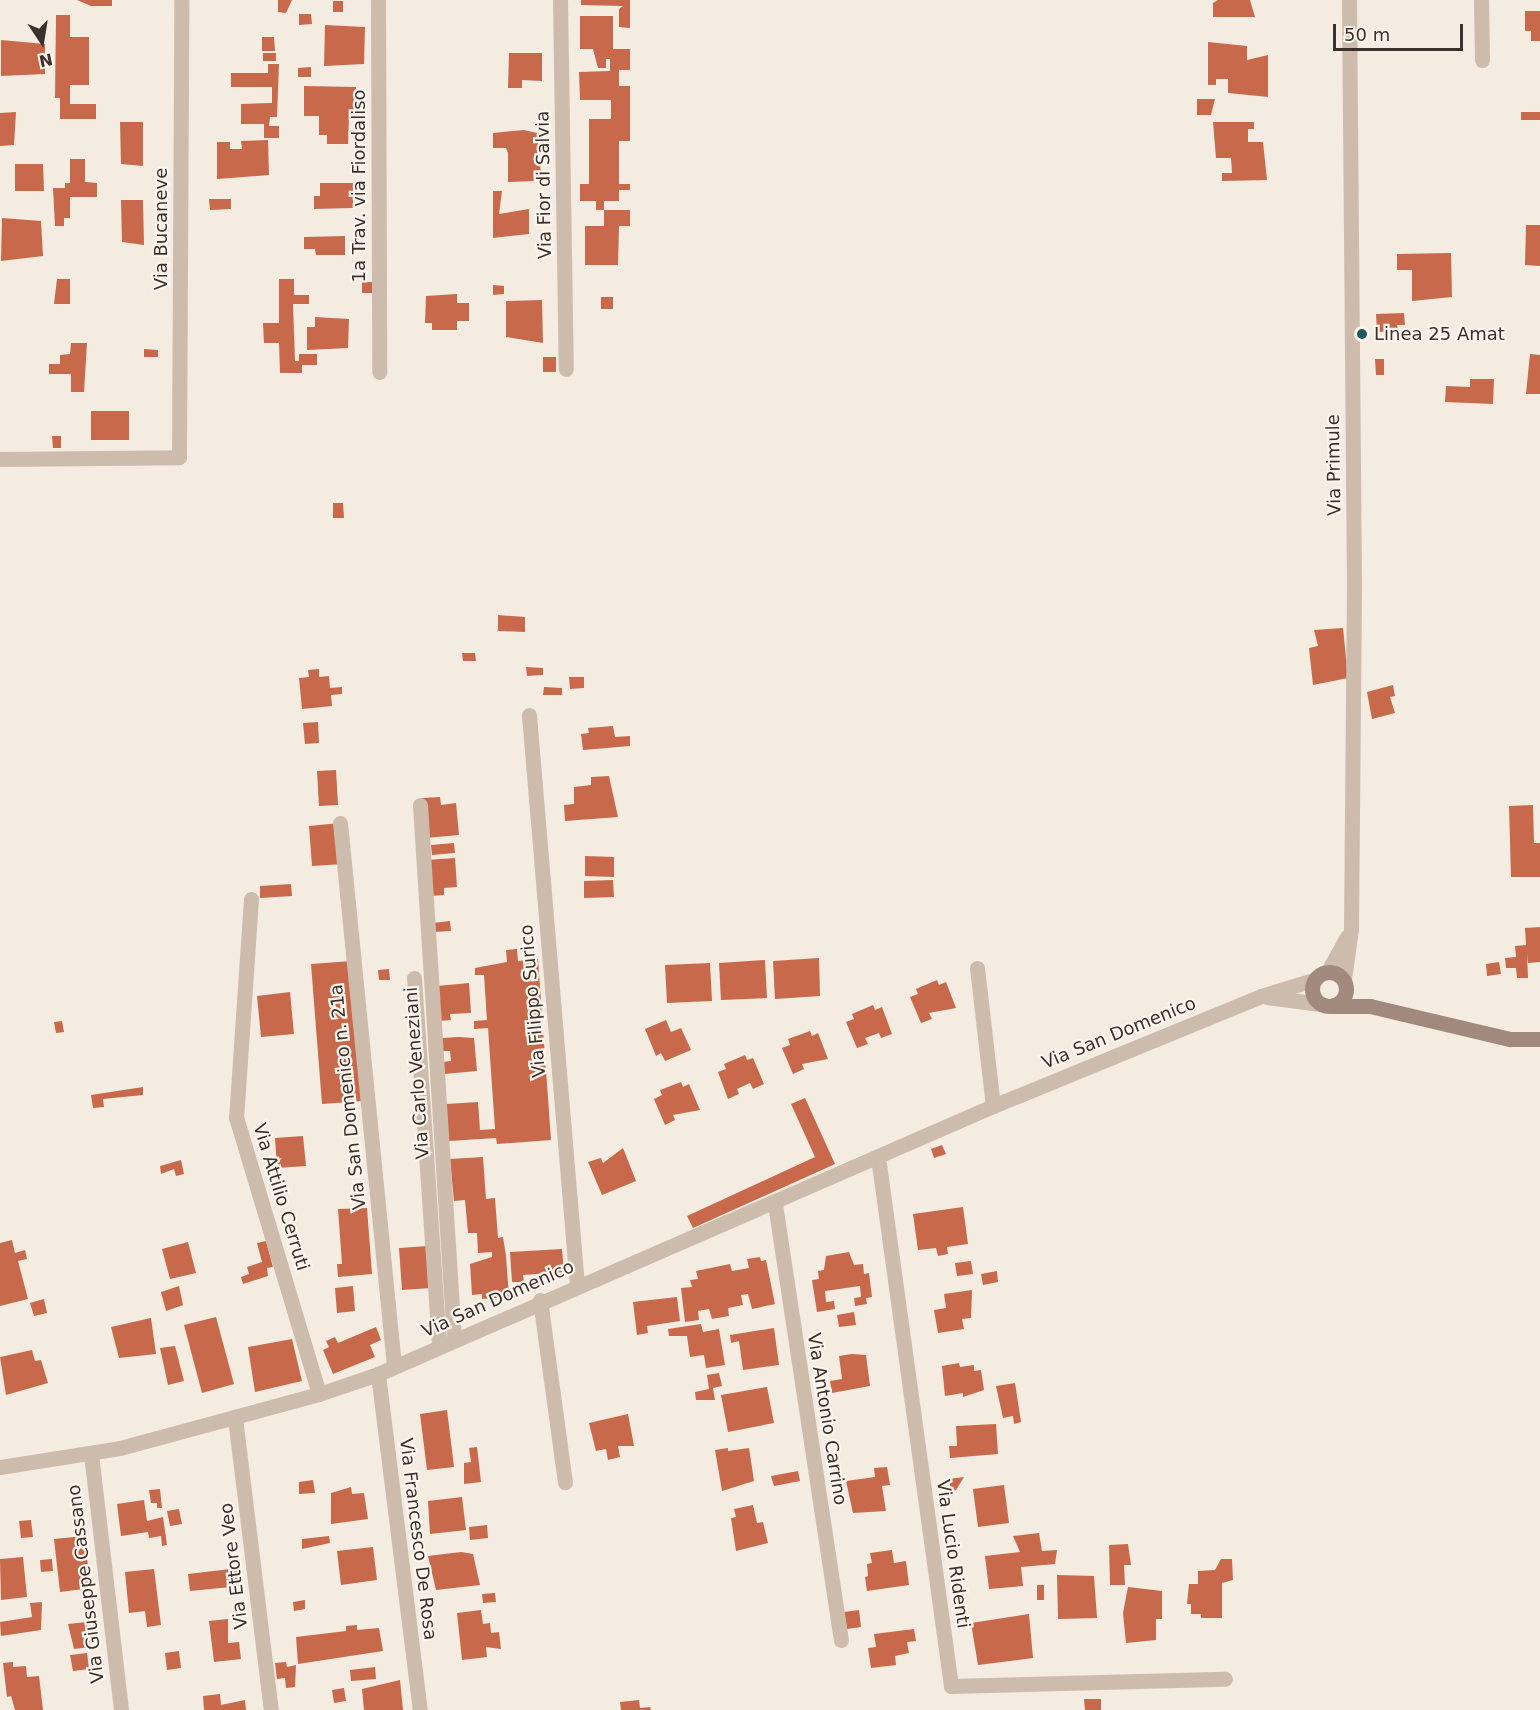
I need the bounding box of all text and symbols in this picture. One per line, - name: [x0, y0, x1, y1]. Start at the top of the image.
- north arrow: [12, 12, 72, 72]
- scale bar: [1336, 12, 1466, 50]
- text: 50 m: [1344, 24, 1390, 45]
- text: N: [37, 49, 54, 71]
- street label: 1a Trav. via Fiordaliso: [348, 89, 370, 283]
- street label: Via Fior di Salvia: [532, 111, 556, 259]
- street label: Via Bucaneve: [150, 168, 172, 290]
- place label: Linea 25 Amat: [1374, 323, 1505, 345]
- marker: Linea 25 Amat: [1355, 327, 1369, 341]
- street label: Via Primule: [1322, 414, 1346, 516]
- street label: Via Filippo Surico: [516, 924, 550, 1078]
- street label: Via San Domenico n. 21a: [325, 983, 371, 1211]
- street label: Via Carlo Veneziani: [400, 986, 434, 1160]
- street label: Via San Domenico: [1039, 992, 1199, 1074]
- street label: Via Attilio Cerruti: [248, 1121, 314, 1273]
- street label: Via San Domenico: [419, 1256, 577, 1342]
- street label: Via Antonio Carrino: [803, 1331, 851, 1507]
- street label: Via Francesco De Rosa: [395, 1437, 441, 1641]
- street label: Via Lucio Ridenti: [932, 1478, 974, 1630]
- street label: Via Giuseppe Cassano: [63, 1483, 109, 1685]
- street label: Via Ettore Veo: [216, 1502, 252, 1630]

